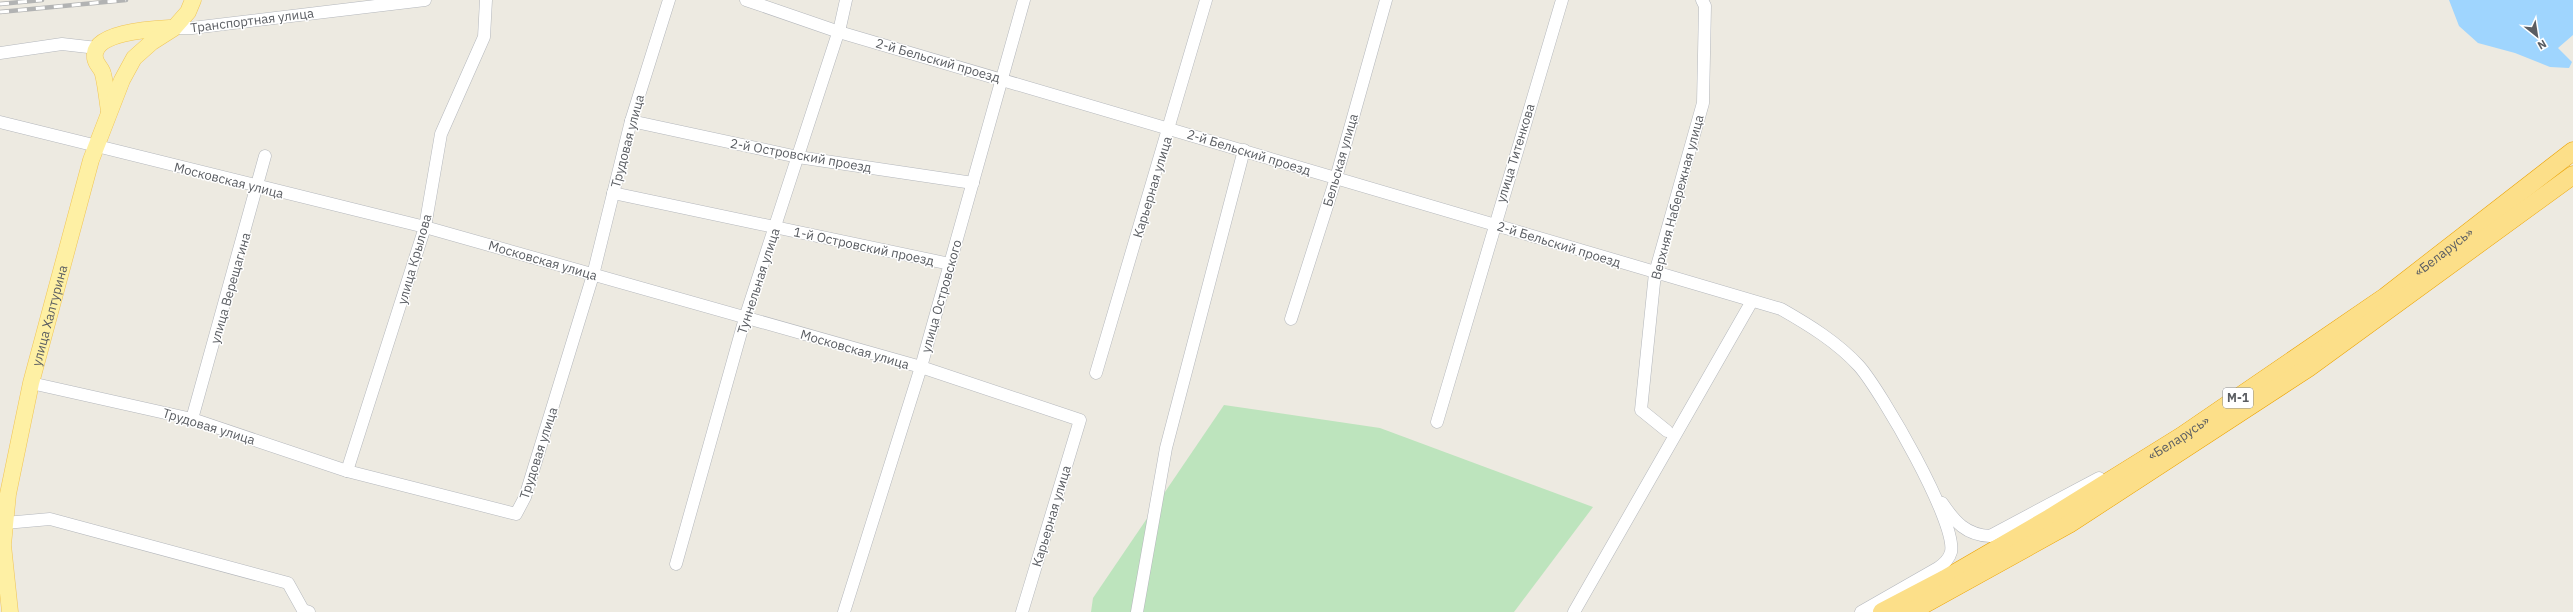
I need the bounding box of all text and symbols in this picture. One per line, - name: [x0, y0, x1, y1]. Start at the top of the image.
- street label: Транспортная улица: [189, 4, 315, 37]
- north arrow: [2517, 16, 2557, 56]
- street label: 2-й Бельский проезд: [874, 35, 1002, 86]
- text: N: [2535, 37, 2549, 53]
- street label: Трудовая улица: [607, 93, 648, 190]
- street label: улица Титенкова: [1492, 102, 1539, 205]
- street label: Бельская улица: [1319, 112, 1362, 209]
- street label: Верхняя Набережная улица: [1647, 113, 1708, 281]
- street label: 2-й Бельский проезд: [1185, 126, 1313, 180]
- street label: Карьерная улица: [1129, 134, 1176, 240]
- street label: 2-й Островский проезд: [729, 135, 873, 176]
- street label: Московская улица: [172, 159, 286, 202]
- street label: улица Крылова: [393, 212, 436, 306]
- street label: 2-й Бельский проезд: [1495, 218, 1623, 272]
- street label: 1-й Островский проезд: [792, 223, 936, 270]
- street label: «Беларусь»: [2411, 224, 2477, 280]
- street label: Туннельная улица: [733, 226, 784, 336]
- street label: улица Верещагина: [206, 231, 255, 346]
- street label: Московская улица: [487, 237, 599, 284]
- street label: улица Островского: [917, 238, 966, 354]
- street label: улица Халтурина: [28, 263, 71, 368]
- street label: Московская улица: [799, 326, 911, 373]
- road number: М-1: [2223, 388, 2253, 408]
- street label: Трудовая улица: [161, 404, 257, 449]
- street label: Трудовая улица: [516, 405, 561, 501]
- street label: «Беларусь»: [2145, 412, 2213, 464]
- street label: Карьерная улица: [1028, 463, 1075, 569]

